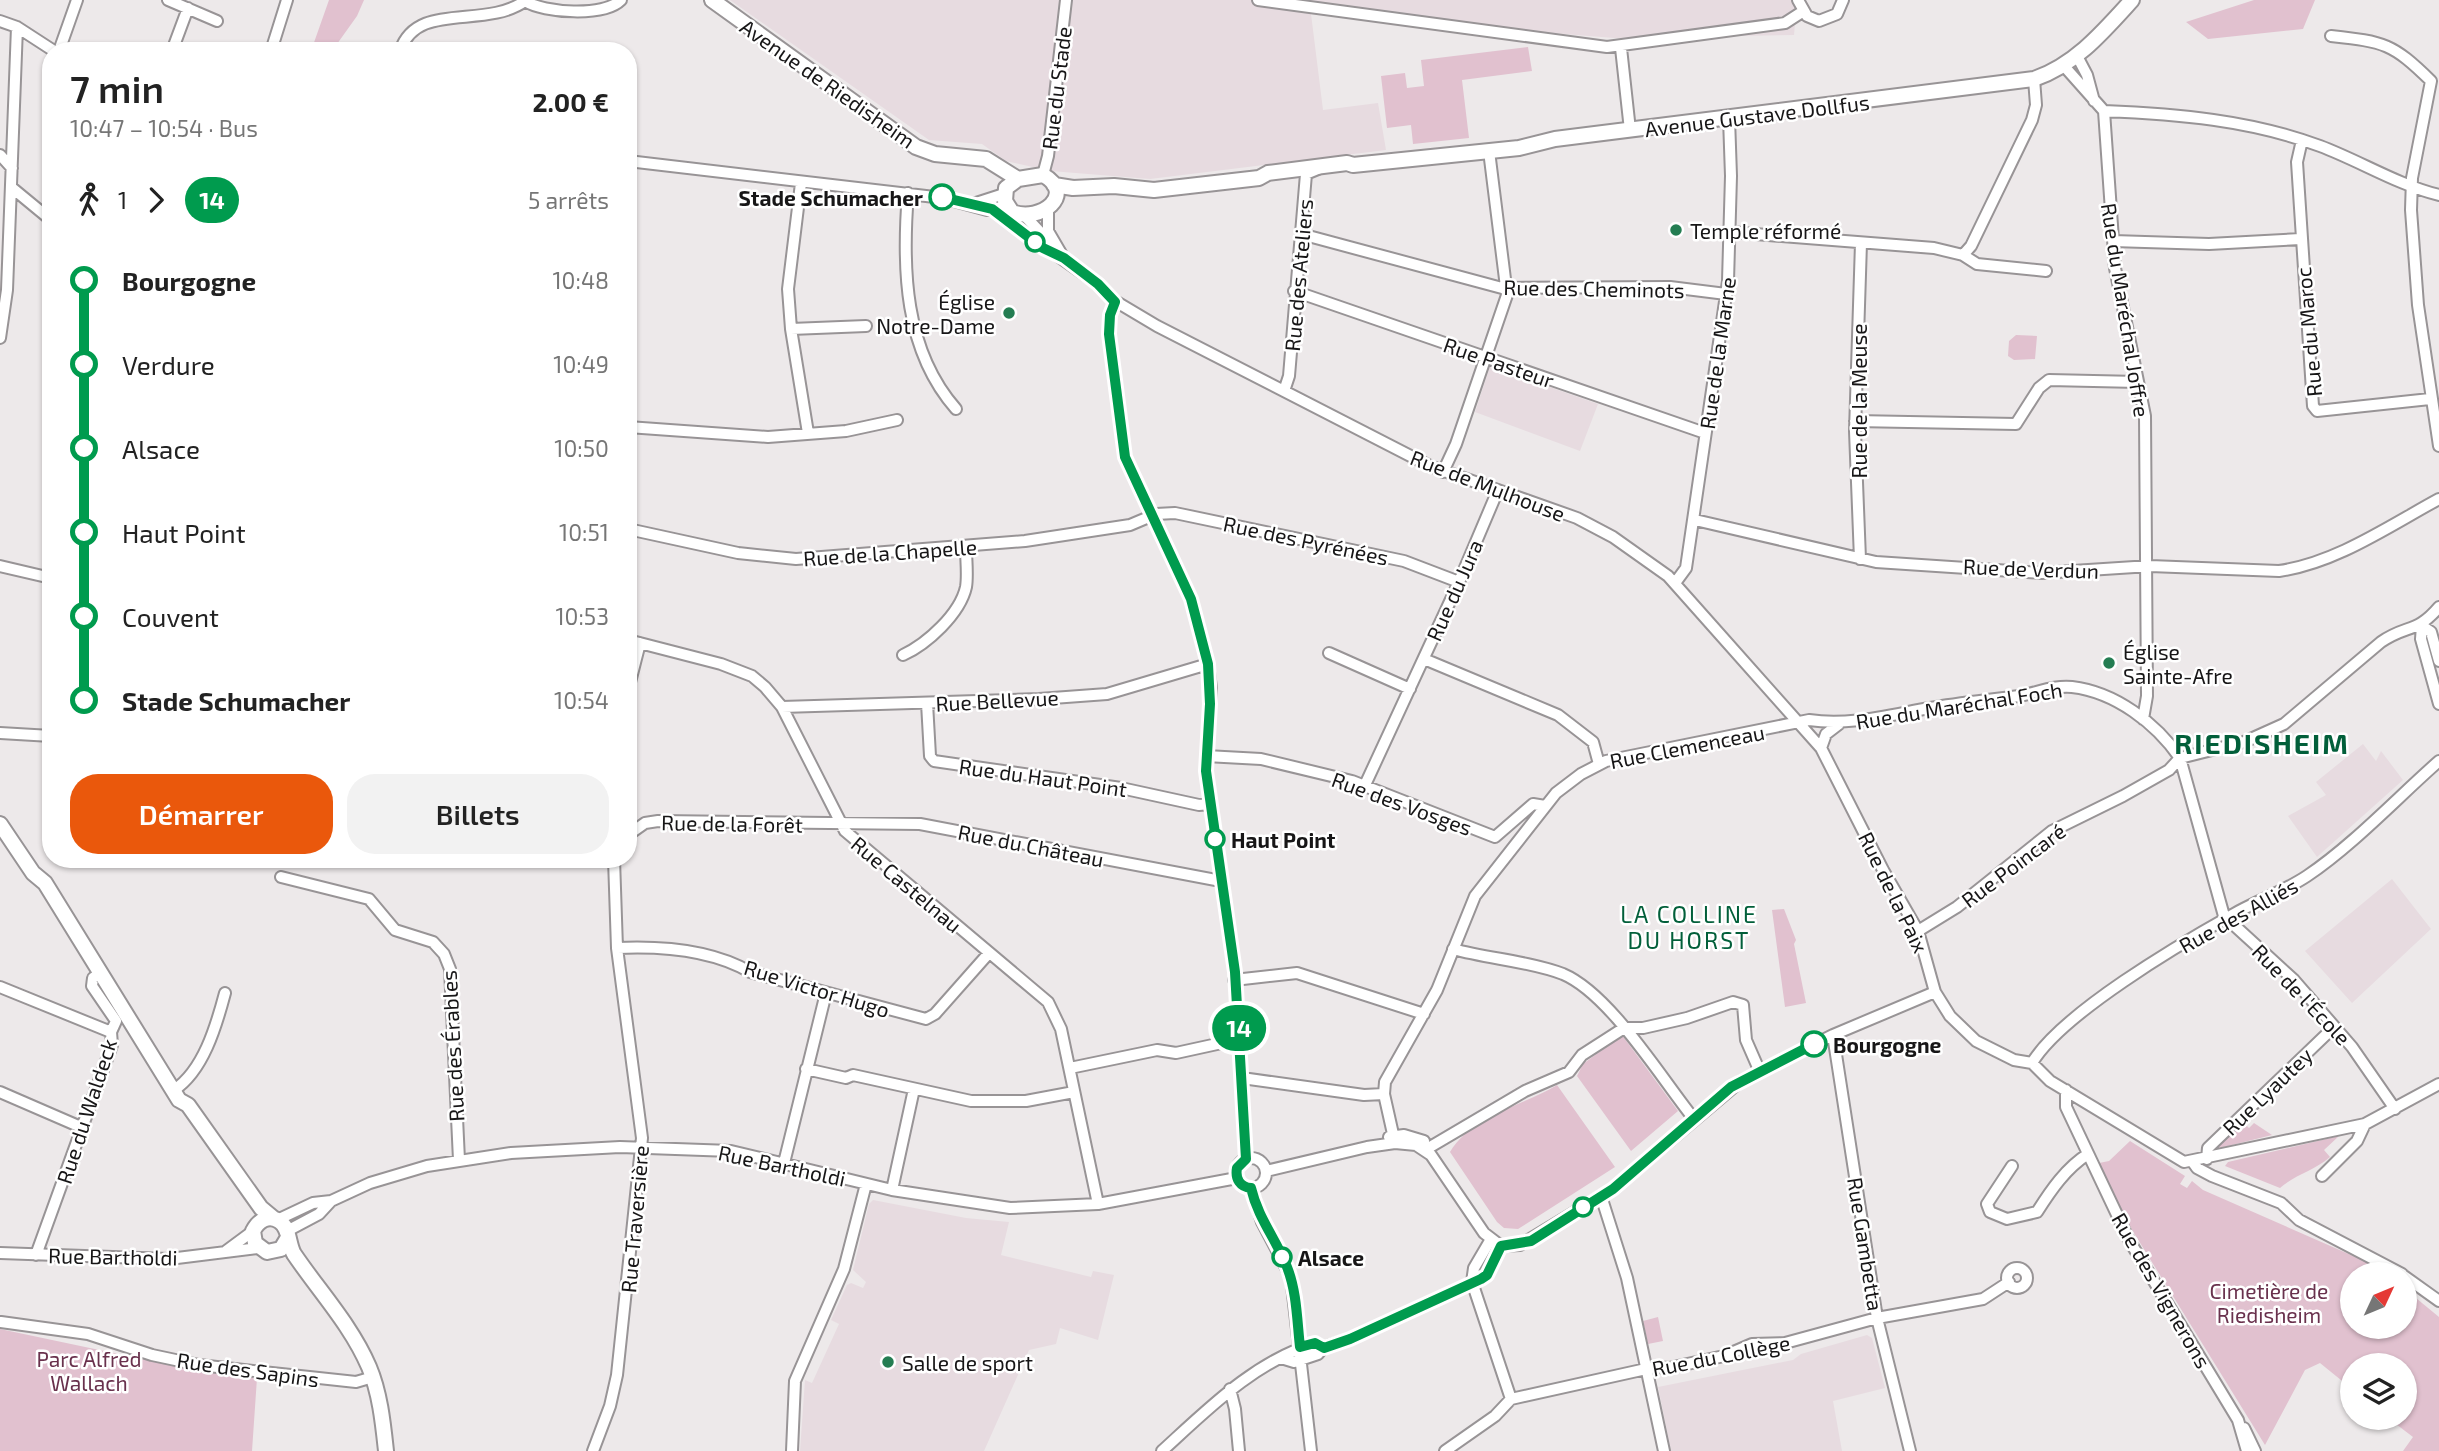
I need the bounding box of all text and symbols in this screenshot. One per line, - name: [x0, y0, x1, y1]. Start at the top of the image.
- street label: Avenue de Riedisheim: [736, 13, 920, 153]
- street label: Rue du Stade: [1036, 25, 1076, 151]
- text: 7 min: [70, 65, 164, 111]
- text: 2.00 €: [532, 86, 609, 117]
- street label: Avenue Gustave Dollfus: [1643, 89, 1871, 141]
- text: 10:47 – 10:54 · Bus: [70, 114, 258, 142]
- icon: walk: [70, 181, 108, 219]
- icon: forward: [137, 181, 175, 219]
- marker: Stade Schumacher: [929, 184, 955, 210]
- text: 14: [199, 185, 225, 214]
- place label: Stade Schumacher: [739, 185, 923, 210]
- text: 1: [118, 186, 127, 214]
- text: 5 arrêts: [528, 186, 609, 214]
- street label: Rue des Ateliers: [1279, 198, 1317, 352]
- street label: Rue du Maréchal Joffre: [2097, 201, 2155, 419]
- place label: Temple réformé: [1690, 218, 1841, 243]
- marker: Temple réformé: [1668, 222, 1684, 238]
- unlabelled marker: [1025, 232, 1045, 252]
- text: Bourgogne: [122, 265, 256, 296]
- text: 10:48: [552, 266, 609, 294]
- street label: Rue du Maroc: [2290, 266, 2326, 398]
- street label: Rue des Cheminots: [1503, 274, 1685, 302]
- street label: Rue de la Marne: [1694, 275, 1740, 431]
- place label: Église Notre-Dame: [876, 289, 995, 338]
- marker: Église Notre-Dame: [1001, 305, 1017, 321]
- street label: Rue de la Meuse: [1846, 324, 1871, 478]
- street label: Rue Pasteur: [1441, 331, 1558, 393]
- text: Verdure: [122, 349, 215, 380]
- text: 10:49: [553, 350, 609, 378]
- text: Alsace: [122, 433, 200, 464]
- text: 10:50: [554, 434, 609, 462]
- street label: Rue de Mulhouse: [1407, 444, 1569, 526]
- street label: Rue des Pyrénées: [1221, 510, 1391, 570]
- text: Haut Point: [122, 517, 246, 548]
- text: 10:51: [559, 518, 609, 546]
- street label: Rue de la Chapelle: [802, 533, 978, 571]
- street label: Rue du Jura: [1421, 535, 1487, 645]
- street label: Rue de Verdun: [1963, 553, 2099, 583]
- text: Couvent: [122, 601, 219, 632]
- text: 10:53: [555, 602, 609, 630]
- place label: Église Sainte-Afre: [2123, 639, 2233, 688]
- marker: Église Sainte-Afre: [2101, 655, 2117, 671]
- street label: Rue du Maréchal Foch: [1854, 676, 2064, 734]
- street label: Rue Bellevue: [935, 684, 1059, 716]
- text: Stade Schumacher: [122, 685, 350, 716]
- text: 10:54: [554, 686, 609, 714]
- street label: Rue Clemenceau: [1607, 719, 1767, 773]
- district label: RIEDISHEIM: [2174, 726, 2350, 760]
- street label: Rue du Haut Point: [957, 753, 1129, 801]
- street label: Rue des Vosges: [1329, 766, 1475, 840]
- button: Démarrer: [70, 774, 333, 854]
- button: Billets: [347, 774, 609, 854]
- street label: Rue de la Forêt: [661, 809, 803, 837]
- street label: Rue Poincaré: [1956, 818, 2070, 912]
- street label: Rue du Château: [956, 819, 1106, 871]
- place label: Haut Point: [1231, 827, 1336, 852]
- street label: Rue de la Paix: [1854, 827, 1934, 957]
- marker: Haut Point: [1205, 829, 1225, 849]
- street label: Rue Castelnau: [847, 831, 967, 937]
- street label: Rue des Alliés: [2174, 872, 2302, 958]
- district label: LA COLLINE DU HORST: [1620, 900, 1758, 954]
- street label: Rue de l'École: [2248, 938, 2356, 1050]
- street label: Rue Victor Hugo: [741, 954, 893, 1022]
- street label: Rue des Érables: [436, 970, 468, 1122]
- line badge: 14: [1208, 1005, 1270, 1051]
- text: 14: [1226, 1013, 1252, 1042]
- marker: Bourgogne: [1801, 1031, 1827, 1057]
- place label: Bourgogne: [1833, 1032, 1942, 1057]
- street label: Rue du Waldeck: [51, 1035, 121, 1187]
- street label: Rue Lyautey: [2217, 1042, 2317, 1140]
- street label: Rue Bartholdi: [716, 1139, 848, 1191]
- street label: Rue Traversière: [615, 1144, 653, 1294]
- street label: Rue Gambetta: [1843, 1175, 1889, 1313]
- unlabelled marker: [1573, 1197, 1593, 1217]
- street label: Rue des Vignerons: [2107, 1208, 2217, 1372]
- street label: Rue Bartholdi: [48, 1242, 178, 1270]
- place label: Alsace: [1298, 1245, 1364, 1270]
- marker: Alsace: [1272, 1247, 1292, 1267]
- north arrow: [2340, 1262, 2417, 1339]
- map controls: [2340, 1262, 2417, 1430]
- park label: Cimetière de Riedisheim: [2210, 1278, 2328, 1327]
- street label: Rue du Collège: [1650, 1329, 1792, 1381]
- park label: Parc Alfred Wallach: [36, 1346, 142, 1395]
- street label: Rue des Sapins: [175, 1347, 321, 1391]
- place label: Salle de sport: [902, 1350, 1033, 1375]
- button: layers: [2340, 1353, 2417, 1430]
- marker: Salle de sport: [880, 1354, 896, 1370]

